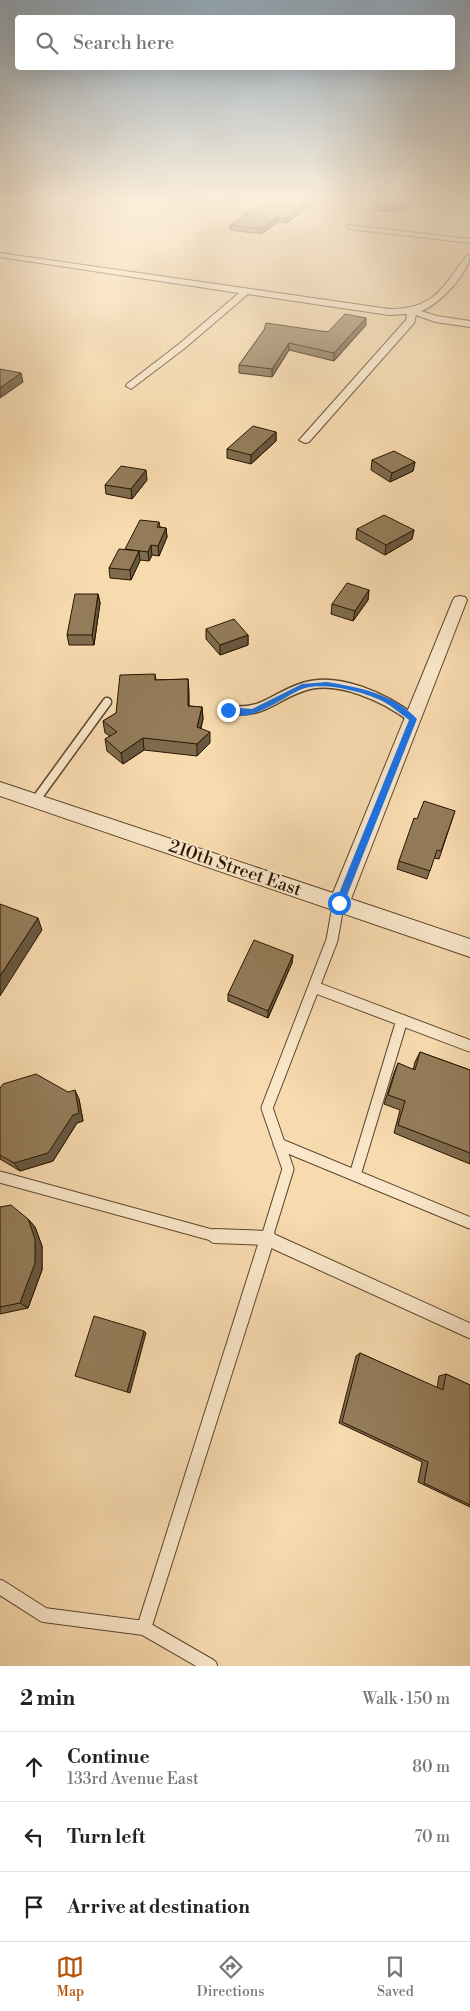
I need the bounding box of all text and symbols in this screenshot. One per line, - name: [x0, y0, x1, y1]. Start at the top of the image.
- search box: [15, 15, 455, 70]
- icon: search: [33, 29, 61, 57]
- text: Search here: [73, 31, 174, 55]
- route end: [217, 699, 240, 722]
- street label: 210th Street East: [165, 834, 305, 902]
- route start: [328, 892, 351, 915]
- text: 2 min: [20, 1686, 75, 1712]
- text: Walk · 150 m: [362, 1689, 450, 1709]
- text: Continue: [67, 1745, 150, 1769]
- icon: ahead: [20, 1753, 48, 1781]
- text: 80 m: [412, 1757, 450, 1777]
- text: 133rd Avenue East: [67, 1769, 199, 1789]
- icon: left: [20, 1823, 48, 1851]
- text: Turn left: [67, 1825, 146, 1849]
- text: 70 m: [414, 1827, 450, 1847]
- icon: arrive: [20, 1893, 48, 1921]
- text: Arrive at destination: [67, 1895, 250, 1919]
- tab: Map: [56, 1953, 84, 2001]
- tab: Directions: [197, 1953, 264, 2001]
- tab: Saved: [377, 1953, 414, 2001]

